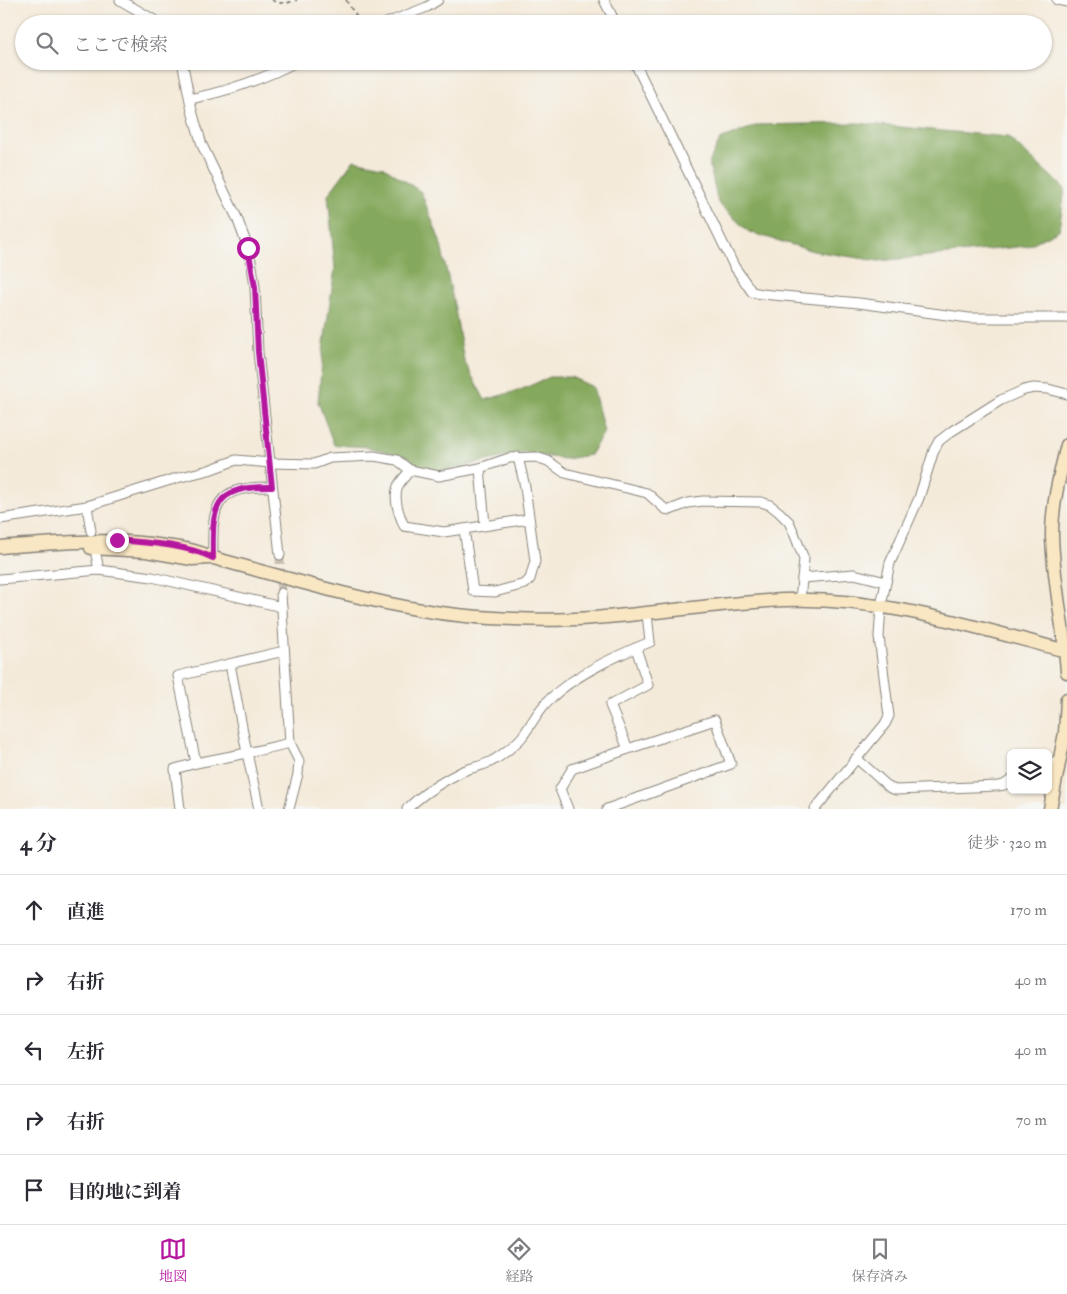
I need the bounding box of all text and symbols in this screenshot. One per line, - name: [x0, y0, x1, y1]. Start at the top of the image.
- search box: [15, 15, 1052, 70]
- icon: search: [33, 29, 61, 57]
- text: ここで検索: [73, 33, 168, 57]
- route start: [237, 237, 260, 260]
- route end: [106, 529, 129, 552]
- map controls: [1007, 749, 1052, 794]
- button: layers: [1007, 749, 1052, 794]
- text: 4 分: [20, 830, 57, 857]
- text: 徒歩 · 320 m: [967, 833, 1047, 853]
- icon: ahead: [20, 896, 48, 924]
- text: 直進: [67, 900, 105, 924]
- text: 170 m: [1010, 900, 1047, 920]
- icon: right: [20, 966, 48, 994]
- text: 右折: [67, 970, 105, 994]
- text: 40 m: [1014, 970, 1047, 990]
- icon: left: [20, 1036, 48, 1064]
- text: 左折: [67, 1040, 105, 1064]
- text: 40 m: [1014, 1040, 1047, 1060]
- icon: right: [20, 1106, 48, 1134]
- text: 右折: [67, 1110, 105, 1134]
- text: 70 m: [1016, 1110, 1047, 1130]
- icon: arrive: [20, 1176, 48, 1204]
- text: 目的地に到着: [67, 1180, 181, 1204]
- tab: 地図: [159, 1235, 187, 1285]
- tab: 経路: [505, 1235, 533, 1285]
- tab: 保存済み: [852, 1235, 908, 1285]

